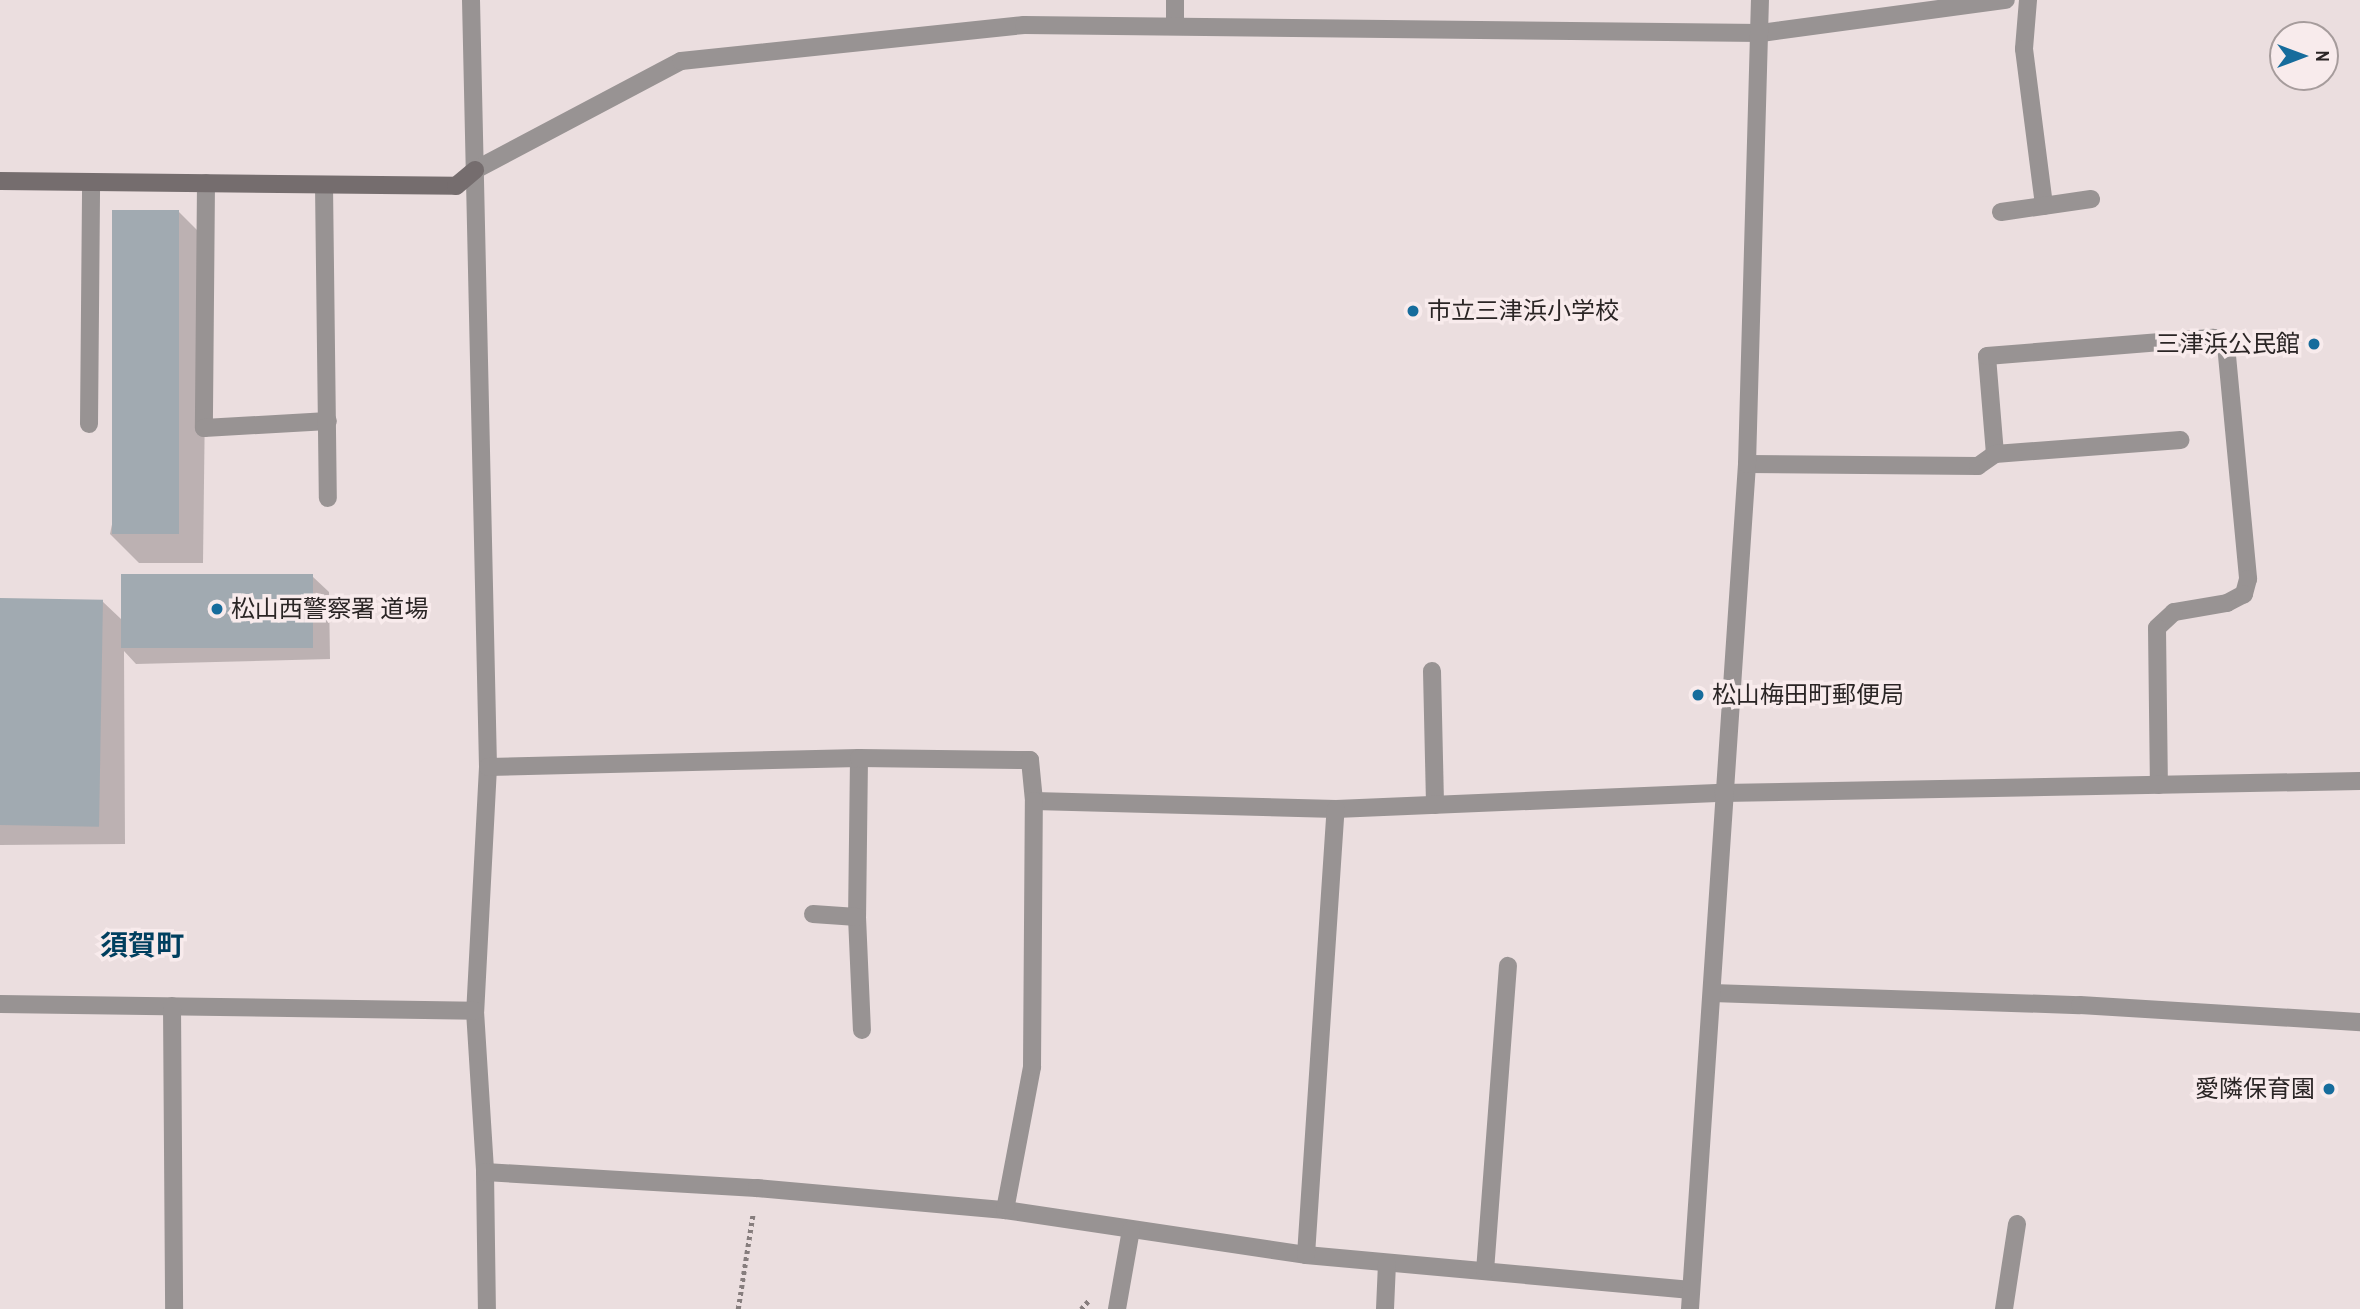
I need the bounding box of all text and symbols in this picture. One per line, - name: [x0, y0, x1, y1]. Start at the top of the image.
- north arrow: [2269, 21, 2339, 91]
- text: N: [2310, 50, 2336, 62]
- place label: 市立三津浜小学校: [1427, 297, 1619, 325]
- marker: 市立三津浜小学校: [1405, 303, 1421, 319]
- place label: 三津浜公民館: [2156, 330, 2300, 358]
- marker: 三津浜公民館: [2306, 336, 2322, 352]
- place label: 松山西警察署 道場: [231, 595, 428, 623]
- marker: 松山西警察署 道場: [209, 601, 225, 617]
- place label: 松山梅田町郵便局: [1712, 681, 1904, 709]
- marker: 松山梅田町郵便局: [1690, 687, 1706, 703]
- district label: 須賀町: [100, 928, 184, 962]
- place label: 愛隣保育園: [2195, 1075, 2315, 1103]
- marker: 愛隣保育園: [2321, 1081, 2337, 1097]

